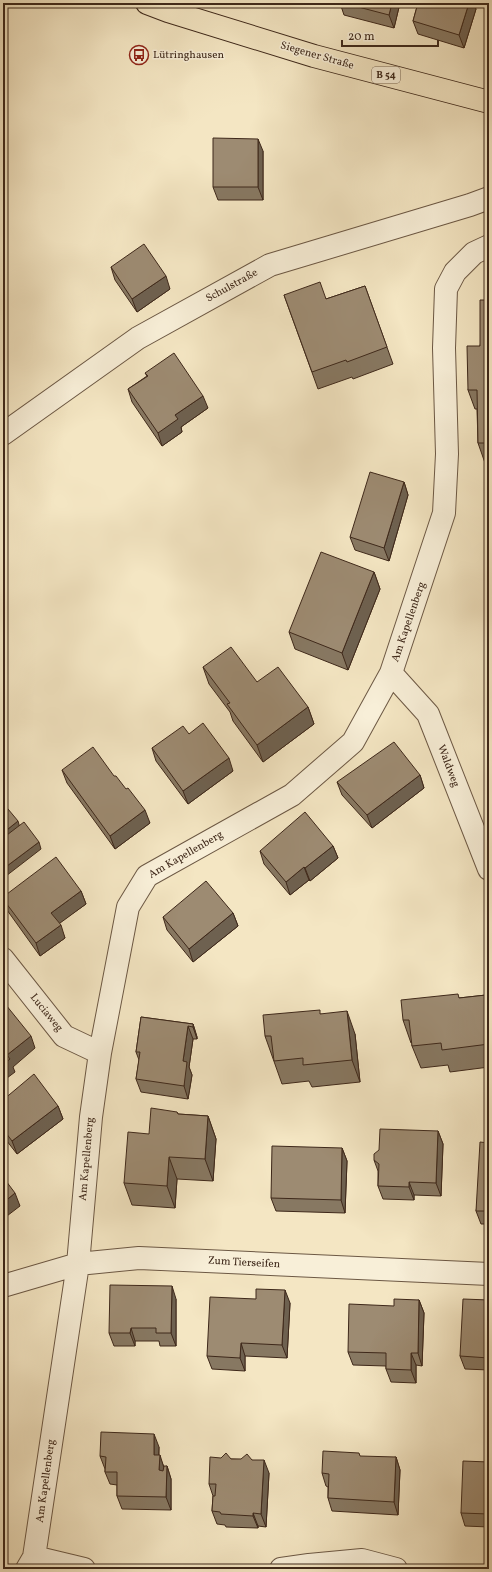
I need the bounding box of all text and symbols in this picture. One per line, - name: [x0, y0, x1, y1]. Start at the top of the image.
- scale bar: [342, 22, 438, 48]
- text: 20 m: [348, 29, 375, 45]
- street label: Siegener Straße: [278, 38, 356, 74]
- bus stop icon: Lütringhausen: [128, 44, 150, 66]
- place label: Lütringhausen: [153, 48, 224, 63]
- road number: B 54: [372, 67, 400, 83]
- street label: Schulstraße: [203, 266, 261, 306]
- street label: Am Kapellenberg: [388, 580, 430, 664]
- street label: Waldweg: [433, 743, 463, 790]
- street label: Am Kapellenberg: [146, 827, 226, 882]
- street label: Luciaweg: [26, 991, 66, 1035]
- street label: Am Kapellenberg: [76, 1116, 98, 1201]
- street label: Zum Tierseifen: [207, 1254, 281, 1272]
- street label: Am Kapellenberg: [33, 1438, 59, 1524]

